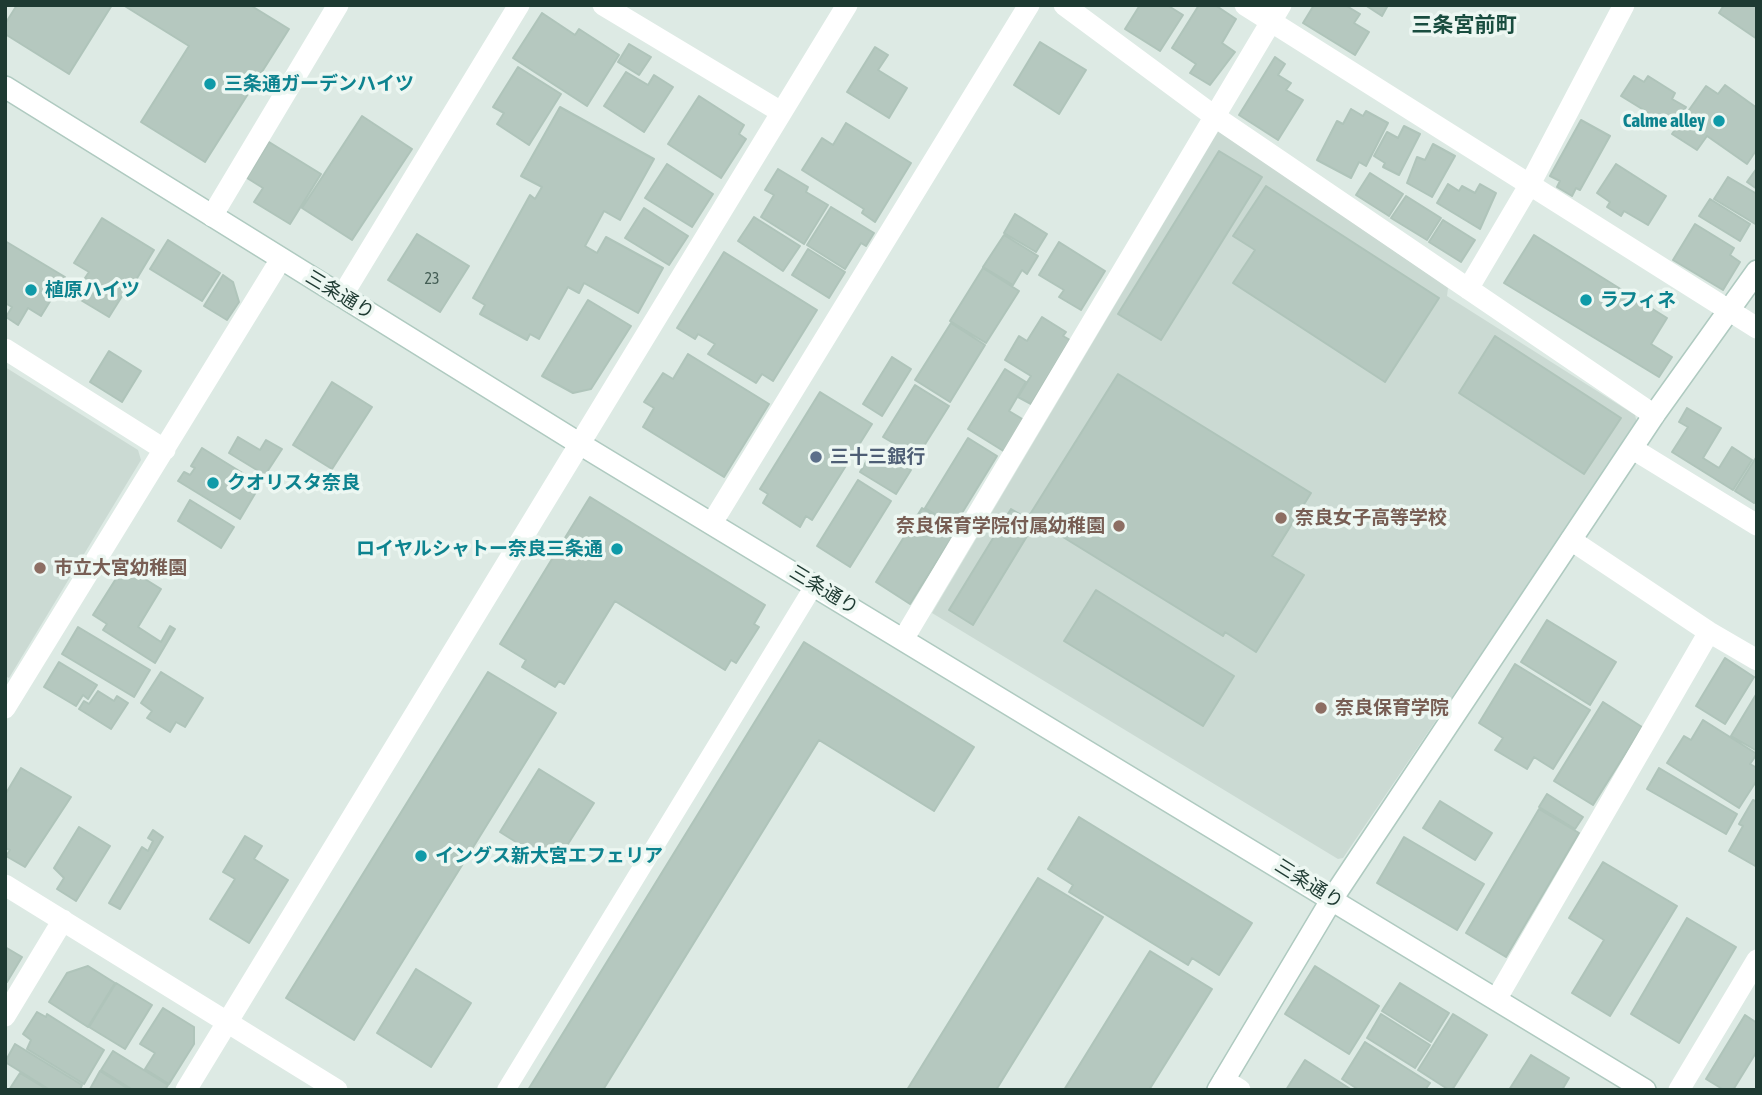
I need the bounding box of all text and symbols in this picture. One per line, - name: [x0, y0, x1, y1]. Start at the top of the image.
- district label: 三条宮前町: [1412, 12, 1516, 38]
- place label: 三条通ガーデンハイツ: [224, 73, 414, 95]
- marker: 三条通ガーデンハイツ: [202, 76, 218, 92]
- place label: Calme alley: [1623, 110, 1705, 132]
- marker: Calme alley: [1711, 113, 1727, 129]
- street label: 三条通り: [302, 266, 378, 324]
- house number: 23: [424, 269, 440, 289]
- place label: 植原ハイツ: [45, 279, 140, 301]
- marker: 植原ハイツ: [23, 282, 39, 298]
- place label: ラフィネ: [1600, 289, 1676, 311]
- marker: ラフィネ: [1578, 292, 1594, 308]
- place label: 三十三銀行: [830, 446, 925, 468]
- marker: 三十三銀行: [808, 449, 824, 465]
- place label: クオリスタ奈良: [227, 472, 360, 494]
- marker: クオリスタ奈良: [205, 475, 221, 491]
- place label: 奈良女子高等学校: [1295, 507, 1447, 529]
- marker: 奈良女子高等学校: [1273, 510, 1289, 526]
- place label: 奈良保育学院付属幼稚園: [896, 515, 1105, 537]
- marker: 奈良保育学院付属幼稚園: [1111, 518, 1127, 534]
- place label: ロイヤルシャトー奈良三条通: [356, 538, 603, 560]
- marker: ロイヤルシャトー奈良三条通: [609, 541, 625, 557]
- place label: 市立大宮幼稚園: [54, 557, 187, 579]
- marker: 市立大宮幼稚園: [32, 560, 48, 576]
- street label: 三条通り: [786, 561, 862, 619]
- place label: 奈良保育学院: [1335, 697, 1449, 719]
- marker: 奈良保育学院: [1313, 700, 1329, 716]
- place label: イングス新大宮エフェリア: [435, 845, 663, 867]
- marker: イングス新大宮エフェリア: [413, 848, 429, 864]
- street label: 三条通り: [1271, 854, 1347, 914]

